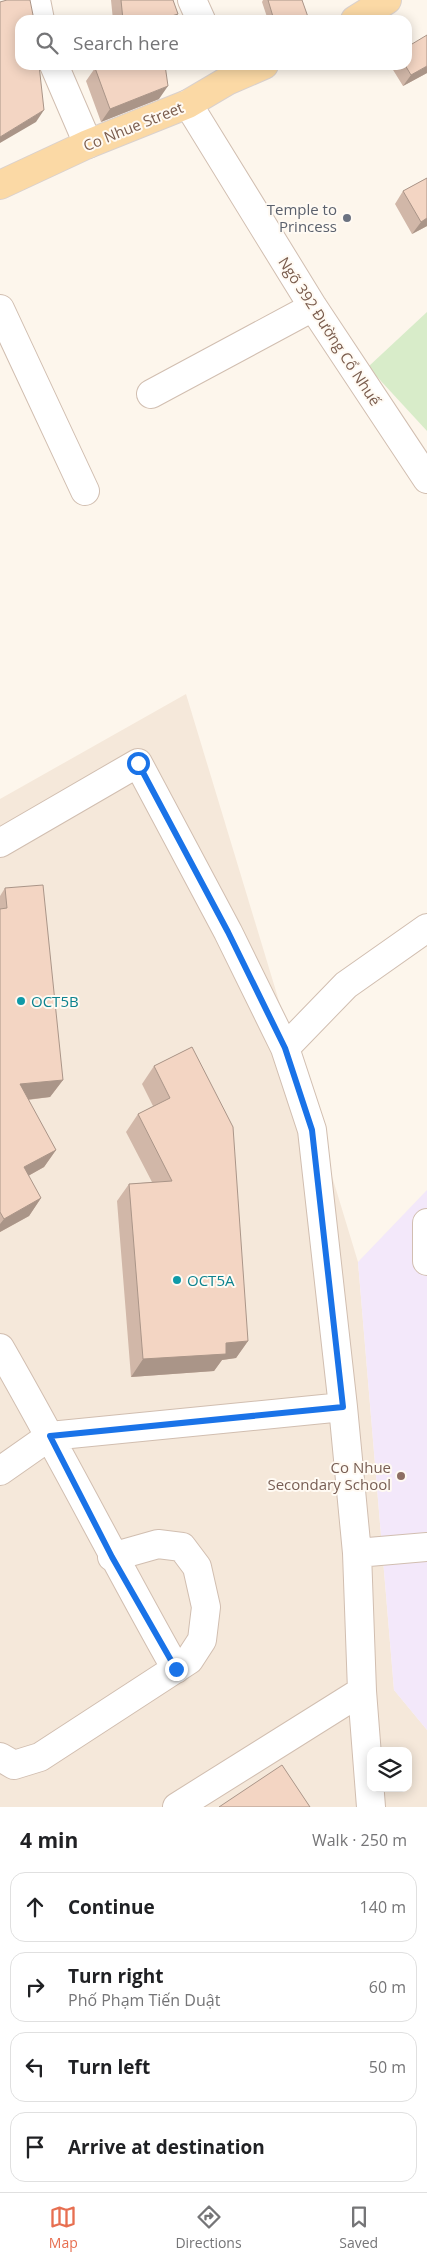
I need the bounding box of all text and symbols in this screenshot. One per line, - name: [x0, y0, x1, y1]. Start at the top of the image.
- search box: [15, 15, 412, 70]
- icon: search: [33, 29, 61, 57]
- text: Search here: [73, 30, 179, 56]
- street label: Co Nhue Street: [80, 97, 186, 155]
- place label: Temple to Princess: [267, 199, 337, 236]
- marker: Temple to Princess: [341, 212, 353, 224]
- street label: Ngõ 392 Đường Cổ Nhuế: [274, 253, 386, 410]
- route start: [127, 752, 150, 775]
- place label: OCT5B: [31, 991, 79, 1011]
- marker: OCT5B: [15, 995, 27, 1007]
- place label: OCT5A: [187, 1270, 235, 1290]
- marker: OCT5A: [171, 1274, 183, 1286]
- place label: Co Nhue Secondary School: [267, 1457, 391, 1494]
- marker: Co Nhue Secondary School: [395, 1470, 407, 1482]
- route end: [165, 1658, 188, 1681]
- map controls: [367, 1747, 412, 1792]
- button: layers: [367, 1747, 412, 1792]
- text: 4 min: [20, 1826, 78, 1854]
- text: Walk · 250 m: [312, 1829, 407, 1851]
- icon: ahead: [21, 1893, 49, 1921]
- text: Continue: [68, 1894, 155, 1920]
- text: 140 m: [360, 1896, 406, 1918]
- text: Turn right: [68, 1963, 163, 1989]
- icon: right: [21, 1973, 49, 2001]
- text: 60 m: [369, 1976, 406, 1998]
- text: Phố Phạm Tiến Duật: [68, 1989, 220, 2011]
- icon: left: [21, 2053, 49, 2081]
- text: Turn left: [68, 2054, 150, 2080]
- text: 50 m: [369, 2056, 406, 2078]
- icon: arrive: [21, 2133, 49, 2161]
- text: Arrive at destination: [68, 2134, 265, 2160]
- tab: Map: [49, 2203, 78, 2252]
- tab: Directions: [175, 2203, 242, 2252]
- tab: Saved: [339, 2203, 378, 2252]

